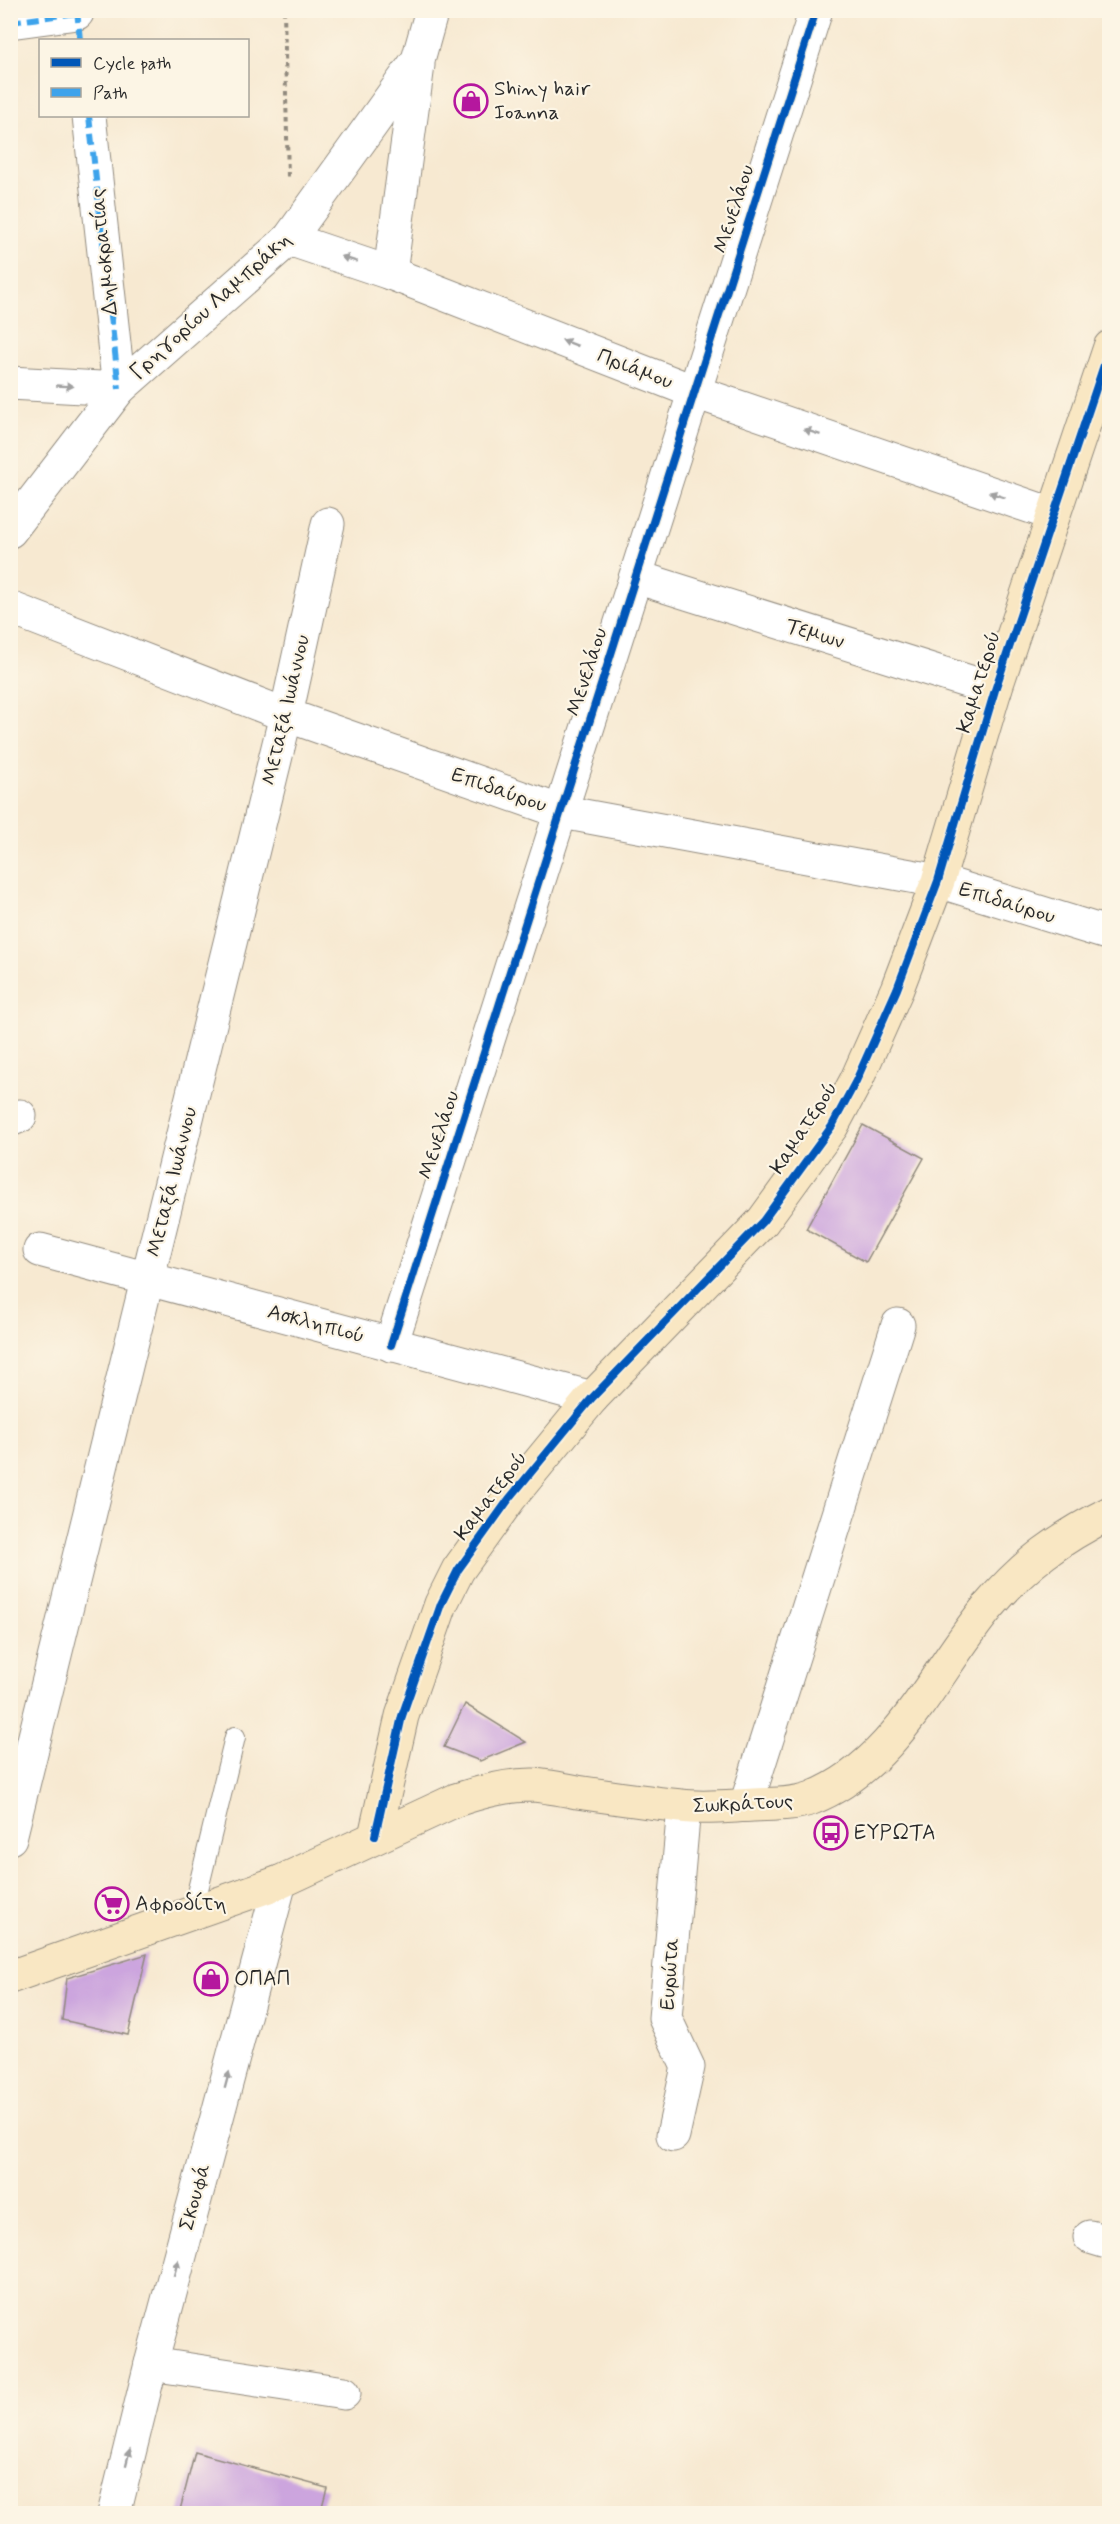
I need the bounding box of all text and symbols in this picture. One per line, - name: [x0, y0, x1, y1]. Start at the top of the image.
- legend: [39, 39, 249, 117]
- text: Cycle path: [93, 52, 171, 76]
- place label: Shiny hair Ioanna: [494, 75, 590, 127]
- text: Path: [93, 82, 128, 106]
- shop icon: Shiny hair Ioanna: [453, 83, 489, 119]
- street label: Μενελάου: [707, 161, 761, 257]
- street label: Δημοκρατίας: [83, 187, 125, 317]
- street label: Γρηγορίου Λαμπράκη: [124, 226, 298, 386]
- one-way arrow: [340, 254, 358, 263]
- one-way arrow: [561, 338, 579, 347]
- street label: Πριάμου: [593, 342, 677, 396]
- one-way arrow: [55, 382, 74, 391]
- one-way arrow: [803, 427, 821, 437]
- one-way arrow: [988, 490, 1006, 500]
- street label: Τεμων: [782, 612, 848, 656]
- street label: Μενελάου: [560, 624, 614, 720]
- street label: Καματερού: [950, 627, 1008, 737]
- street label: Μεταξά Ιωάννου: [255, 632, 317, 788]
- street label: Επιδαύρου: [448, 761, 550, 819]
- street label: Επιδαύρου: [955, 875, 1059, 931]
- street label: Καματερού: [763, 1076, 845, 1180]
- street label: Μενελάου: [412, 1087, 466, 1183]
- street label: Μεταξά Ιωάννου: [140, 1104, 204, 1260]
- street label: Ασκληπιού: [264, 1298, 368, 1350]
- street label: Καματερού: [448, 1445, 534, 1547]
- street label: Σωκράτους: [692, 1787, 794, 1821]
- bus stop icon: ΕΥΡΩΤΑ: [813, 1815, 849, 1851]
- place label: ΕΥΡΩΤΑ: [854, 1819, 936, 1847]
- supermarket icon: Αφροδίτη: [94, 1886, 130, 1922]
- place label: Αφροδίτη: [135, 1890, 227, 1918]
- street label: Ευρώτα: [654, 1937, 686, 2011]
- shop icon: ΟΠΑΠ: [193, 1961, 229, 1997]
- place label: ΟΠΑΠ: [234, 1965, 290, 1993]
- one-way arrow: [223, 2070, 232, 2088]
- street label: Σκουφά: [173, 2160, 217, 2234]
- one-way arrow: [172, 2259, 182, 2277]
- one-way arrow: [123, 2448, 133, 2466]

